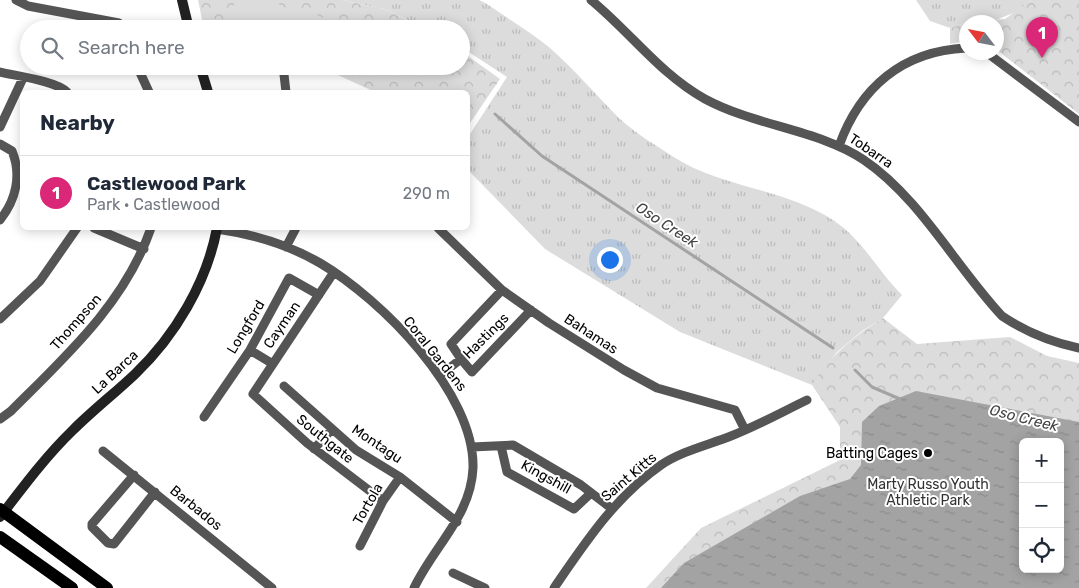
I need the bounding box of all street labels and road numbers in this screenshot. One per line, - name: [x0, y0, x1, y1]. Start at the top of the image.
- street label: Tobarra: [846, 130, 896, 172]
- street label: Thompson: [47, 290, 105, 354]
- street label: Longford: [223, 297, 269, 357]
- street label: Cayman: [260, 298, 304, 352]
- street label: Hastings: [460, 310, 512, 362]
- street label: Bahamas: [561, 310, 621, 358]
- street label: Coral Gardens: [400, 313, 470, 395]
- street label: La Barca: [88, 346, 142, 398]
- street label: Southgate: [293, 411, 357, 467]
- street label: Montagu: [348, 421, 406, 467]
- street label: Saint Kitts: [598, 449, 660, 505]
- street label: Kingshill: [518, 456, 574, 498]
- street label: Tortola: [349, 480, 387, 528]
- street label: Barbados: [167, 482, 225, 534]

